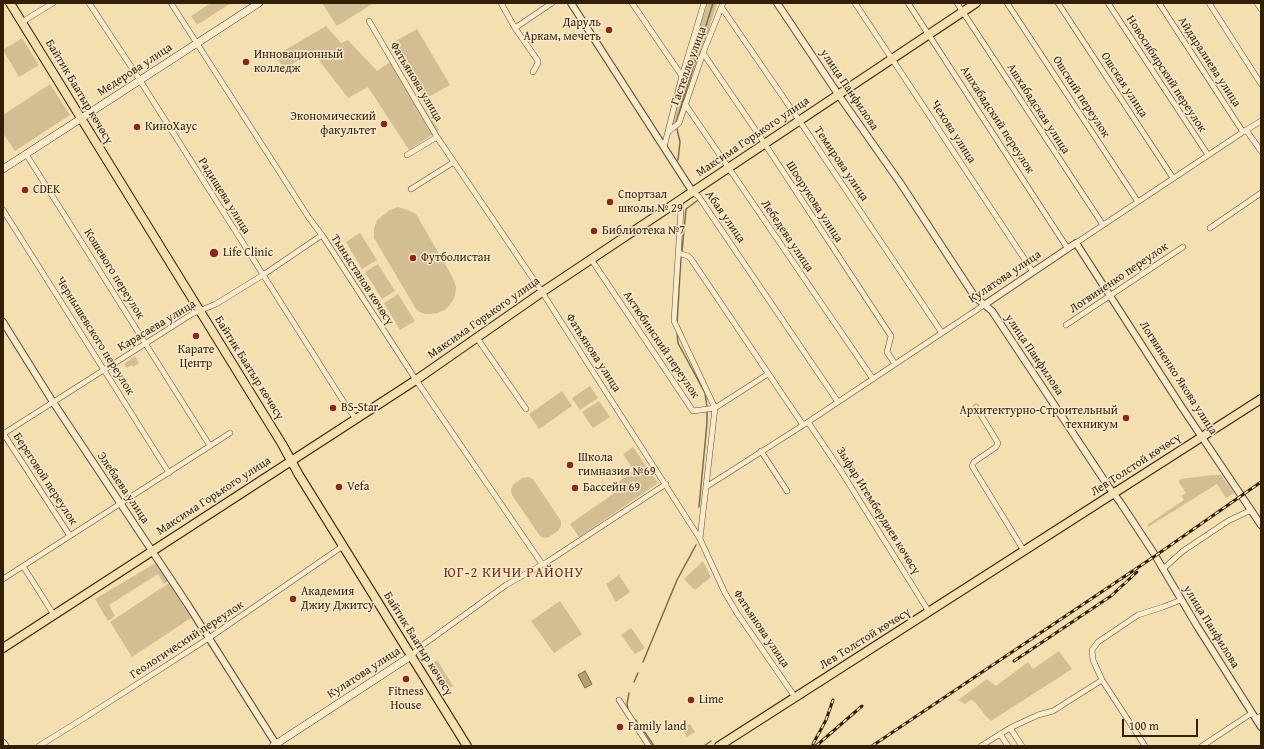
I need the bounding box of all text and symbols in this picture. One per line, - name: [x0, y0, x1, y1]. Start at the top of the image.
- street label: Новосибирский переулок: [1123, 13, 1209, 135]
- street label: Айдаралиева улица: [1174, 14, 1244, 110]
- place label: Даруль Аркам, мечеть: [523, 16, 601, 44]
- marker: Даруль Аркам, мечеть: [604, 25, 614, 35]
- street label: Гастелло улица: [668, 25, 710, 107]
- street label: Байтик Баатыр көчөсү: [42, 37, 116, 147]
- street label: Фатьянова улица: [386, 39, 446, 125]
- street label: Медерова улица: [95, 40, 175, 100]
- street label: улица Панфилова: [816, 47, 882, 133]
- place label: Инновационный колледж: [254, 48, 343, 76]
- street label: Ошская улица: [1098, 50, 1150, 120]
- street label: Ошский переулок: [1049, 53, 1113, 141]
- marker: Инновационный колледж: [241, 57, 251, 67]
- street label: Ашхабадская улица: [1003, 61, 1073, 157]
- street label: Ашхабадский переулок: [957, 64, 1037, 176]
- street label: Максима Горького улица: [694, 94, 812, 180]
- street label: Чехова улица: [927, 98, 979, 166]
- place label: Экономический факультет: [290, 110, 376, 138]
- marker: Экономический факультет: [379, 119, 389, 129]
- place label: КиноХаус: [145, 120, 197, 134]
- marker: КиноХаус: [132, 122, 142, 132]
- street label: Темирова улица: [811, 124, 871, 204]
- street label: Радищева улица: [195, 155, 253, 237]
- street label: Шоорукова улица: [782, 159, 846, 245]
- place label: CDEK: [33, 183, 60, 197]
- marker: CDEK: [20, 185, 30, 195]
- place label: Спортзал школы № 29: [618, 188, 683, 216]
- street label: Абая улица: [702, 188, 748, 246]
- marker: Спортзал школы № 29: [605, 197, 615, 207]
- street label: Лебедева улица: [758, 197, 816, 275]
- place label: Библиотека №7: [602, 224, 685, 238]
- street label: Кошевого переулок: [80, 226, 148, 322]
- marker: Библиотека №7: [589, 226, 599, 236]
- street label: Тыныстанов көчөсү: [327, 232, 397, 328]
- street label: Логвиненко переулок: [1067, 240, 1171, 316]
- place label: Life Clinic: [223, 246, 273, 260]
- marker: Life Clinic: [208, 247, 220, 259]
- street label: Кулатова улица: [966, 247, 1044, 307]
- place label: Футболистан: [421, 251, 491, 265]
- marker: Футболистан: [408, 253, 418, 263]
- street label: Чернышевского переулок: [53, 274, 137, 398]
- street label: Максима Горького улица: [425, 274, 543, 362]
- street label: Актюбинский переулок: [620, 289, 702, 401]
- street label: Карасаева улица: [115, 297, 199, 355]
- street label: Фатьянова улица: [562, 311, 624, 395]
- street label: улица Панфилова: [1001, 312, 1067, 398]
- street label: Байтик Баатыр көчөсү: [211, 313, 287, 423]
- street label: Логвиненко Якова улица: [1136, 319, 1220, 437]
- marker: Карате Центр: [191, 331, 201, 341]
- place label: Карате Центр: [178, 343, 214, 371]
- place label: BS-Star: [341, 401, 378, 415]
- marker: BS-Star: [328, 403, 338, 413]
- place label: Архитектурно-Строительный техникум: [959, 404, 1118, 432]
- marker: Архитектурно-Строительный техникум: [1121, 413, 1131, 423]
- street label: Береговой переулок: [10, 430, 80, 528]
- street label: Лев Толстой көчөсү: [1088, 430, 1184, 500]
- street label: Зыфар Игембердиев көчөсү: [833, 445, 923, 577]
- street label: Элебаева улица: [94, 449, 152, 527]
- place label: Школа гимназия №69: [578, 451, 655, 479]
- street label: Максима Горького улица: [154, 454, 274, 538]
- marker: Школа гимназия №69: [565, 460, 575, 470]
- place label: Vefa: [347, 480, 369, 494]
- place label: Бассейн 69: [583, 481, 640, 495]
- marker: Vefa: [334, 482, 344, 492]
- marker: Бассейн 69: [570, 483, 580, 493]
- district label: ЮГ-2 КИЧИ РАЙОНУ: [444, 565, 584, 581]
- street label: улица Панфилова: [1180, 583, 1242, 671]
- place label: Академия Джиу Джитсу: [301, 585, 374, 613]
- street label: Фатьянова улица: [730, 587, 792, 671]
- street label: Байтик Баатыр көчөсү: [380, 589, 456, 699]
- marker: Академия Джиу Джитсу: [288, 594, 298, 604]
- street label: Геологический переулок: [127, 598, 247, 682]
- street label: Лев Толстой көчөсү: [817, 605, 913, 673]
- street label: Кулатова улица: [325, 644, 403, 702]
- marker: Fitness House: [401, 674, 411, 684]
- place label: Fitness House: [388, 685, 424, 713]
- place label: Lime: [699, 693, 724, 707]
- marker: Lime: [686, 695, 696, 705]
- scale bar: [1124, 711, 1200, 737]
- text: 100 m: [1129, 717, 1159, 734]
- place label: Family land: [628, 720, 686, 734]
- marker: Family land: [615, 722, 625, 732]

